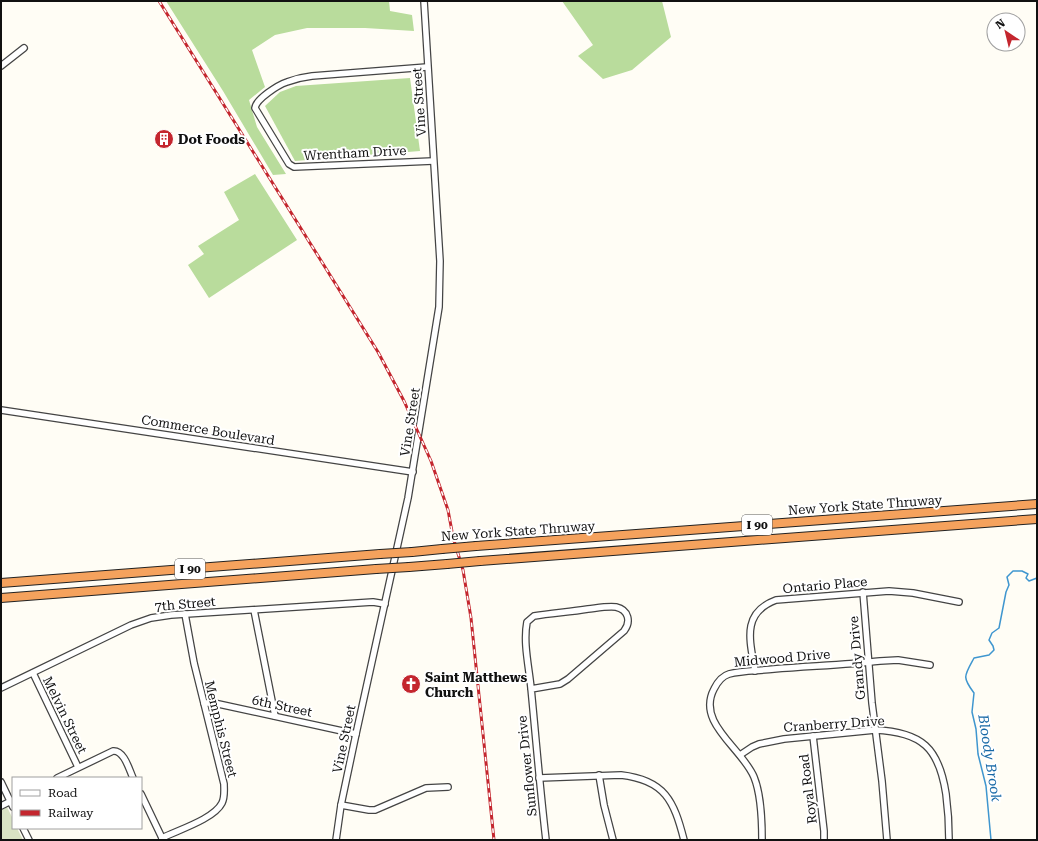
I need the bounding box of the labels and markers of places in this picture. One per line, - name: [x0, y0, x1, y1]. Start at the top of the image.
- building icon: Dot Foods: [153, 128, 175, 150]
- place label: Dot Foods: [178, 132, 245, 147]
- place label: Saint Matthews Church: [425, 670, 528, 700]
- church icon: Saint Matthews Church: [400, 673, 422, 695]

